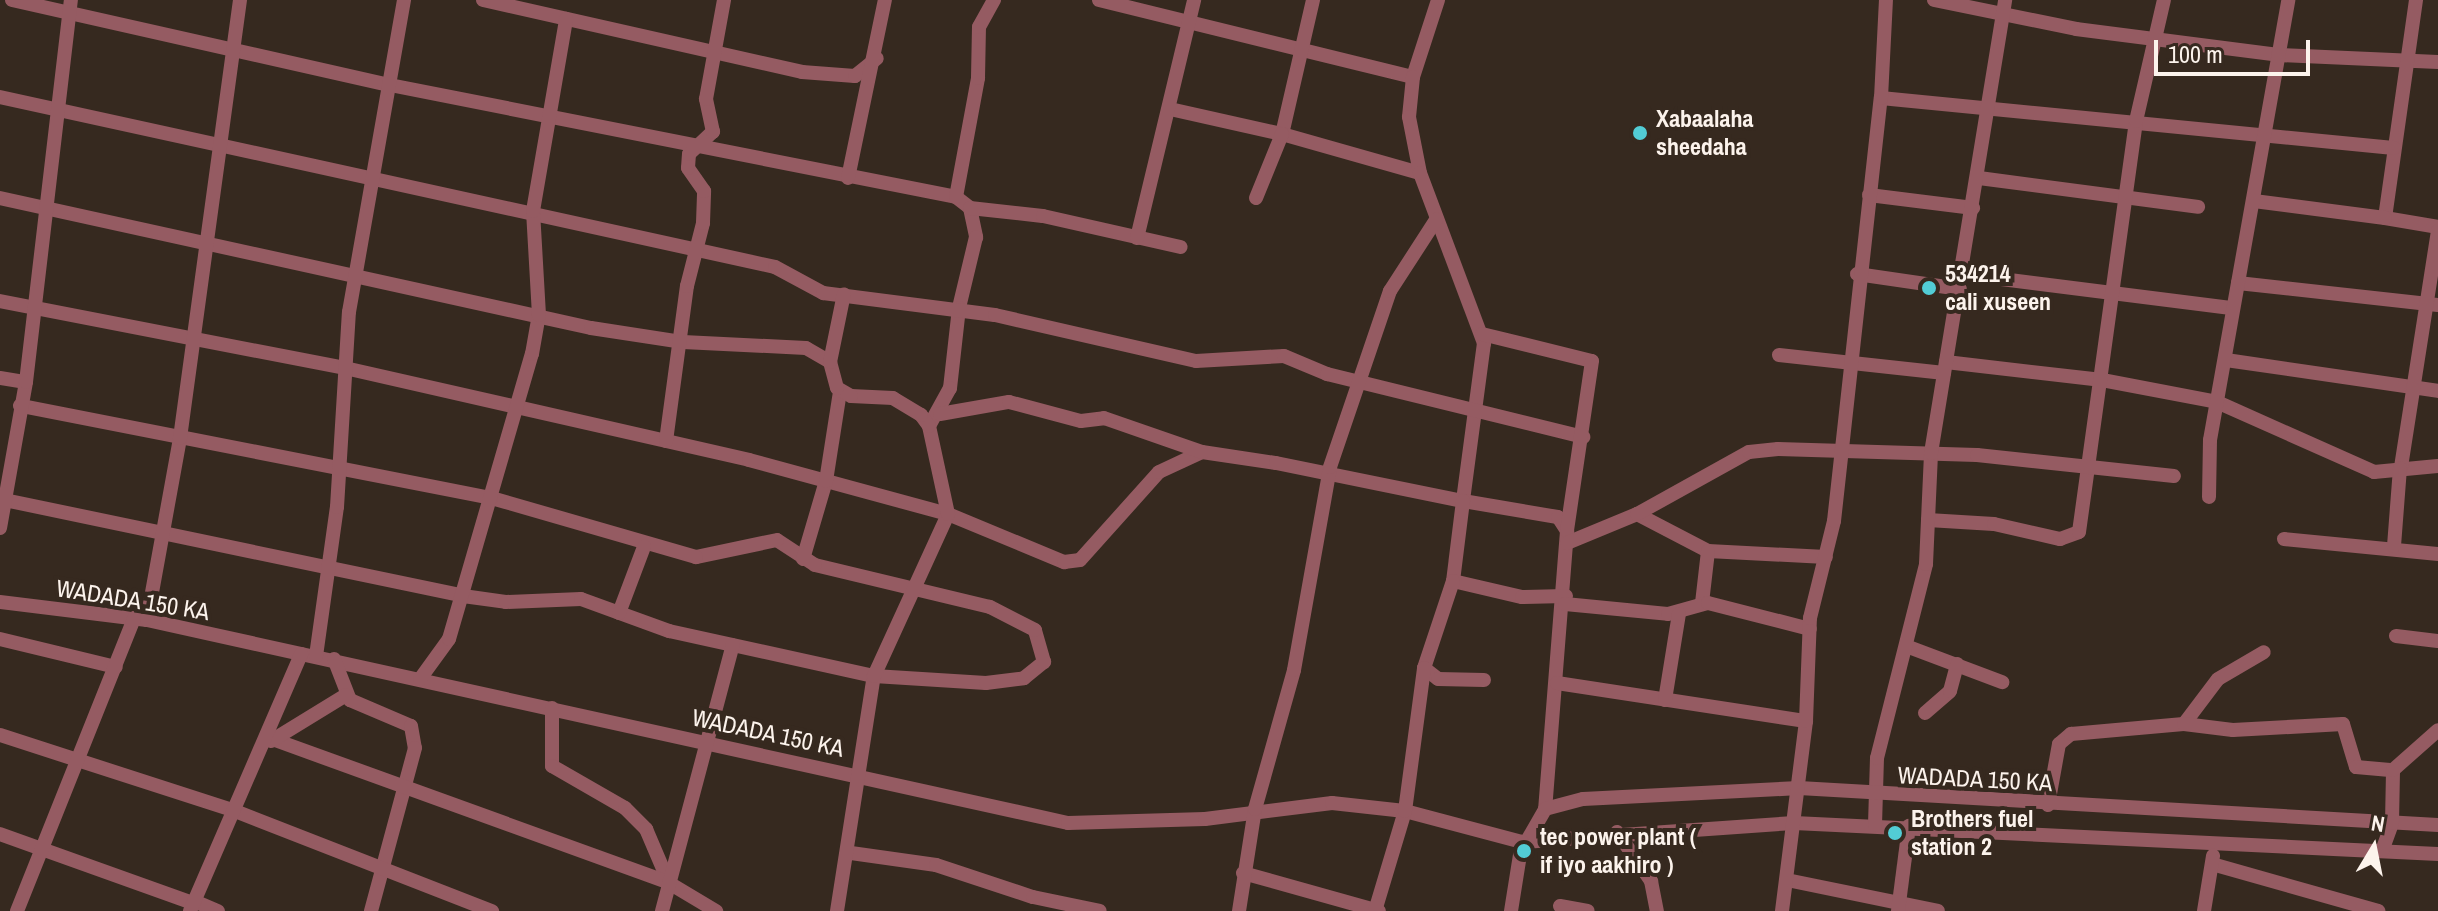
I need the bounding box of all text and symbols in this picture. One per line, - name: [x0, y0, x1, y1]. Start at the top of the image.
- scale bar: [2158, 24, 2314, 74]
- text: 100 m: [2168, 38, 2223, 70]
- place label: Xabaalaha sheedaha: [1656, 105, 1753, 161]
- marker: Xabaalaha sheedaha: [1631, 124, 1649, 142]
- place label: 534214 cali xuseen: [1945, 260, 2051, 316]
- marker: 534214 cali xuseen: [1920, 279, 1938, 297]
- street label: WADADA 150 KA: [54, 574, 212, 626]
- street label: WADADA 150 KA: [689, 703, 847, 763]
- street label: WADADA 150 KA: [1897, 761, 2053, 797]
- place label: Brothers fuel station 2: [1911, 805, 2033, 861]
- north arrow: [2334, 807, 2414, 887]
- text: N: [2369, 807, 2387, 839]
- place label: tec power plant ( if iyo aakhiro ): [1540, 823, 1696, 879]
- marker: Brothers fuel station 2: [1886, 824, 1904, 842]
- marker: tec power plant ( if iyo aakhiro ): [1515, 842, 1533, 860]

